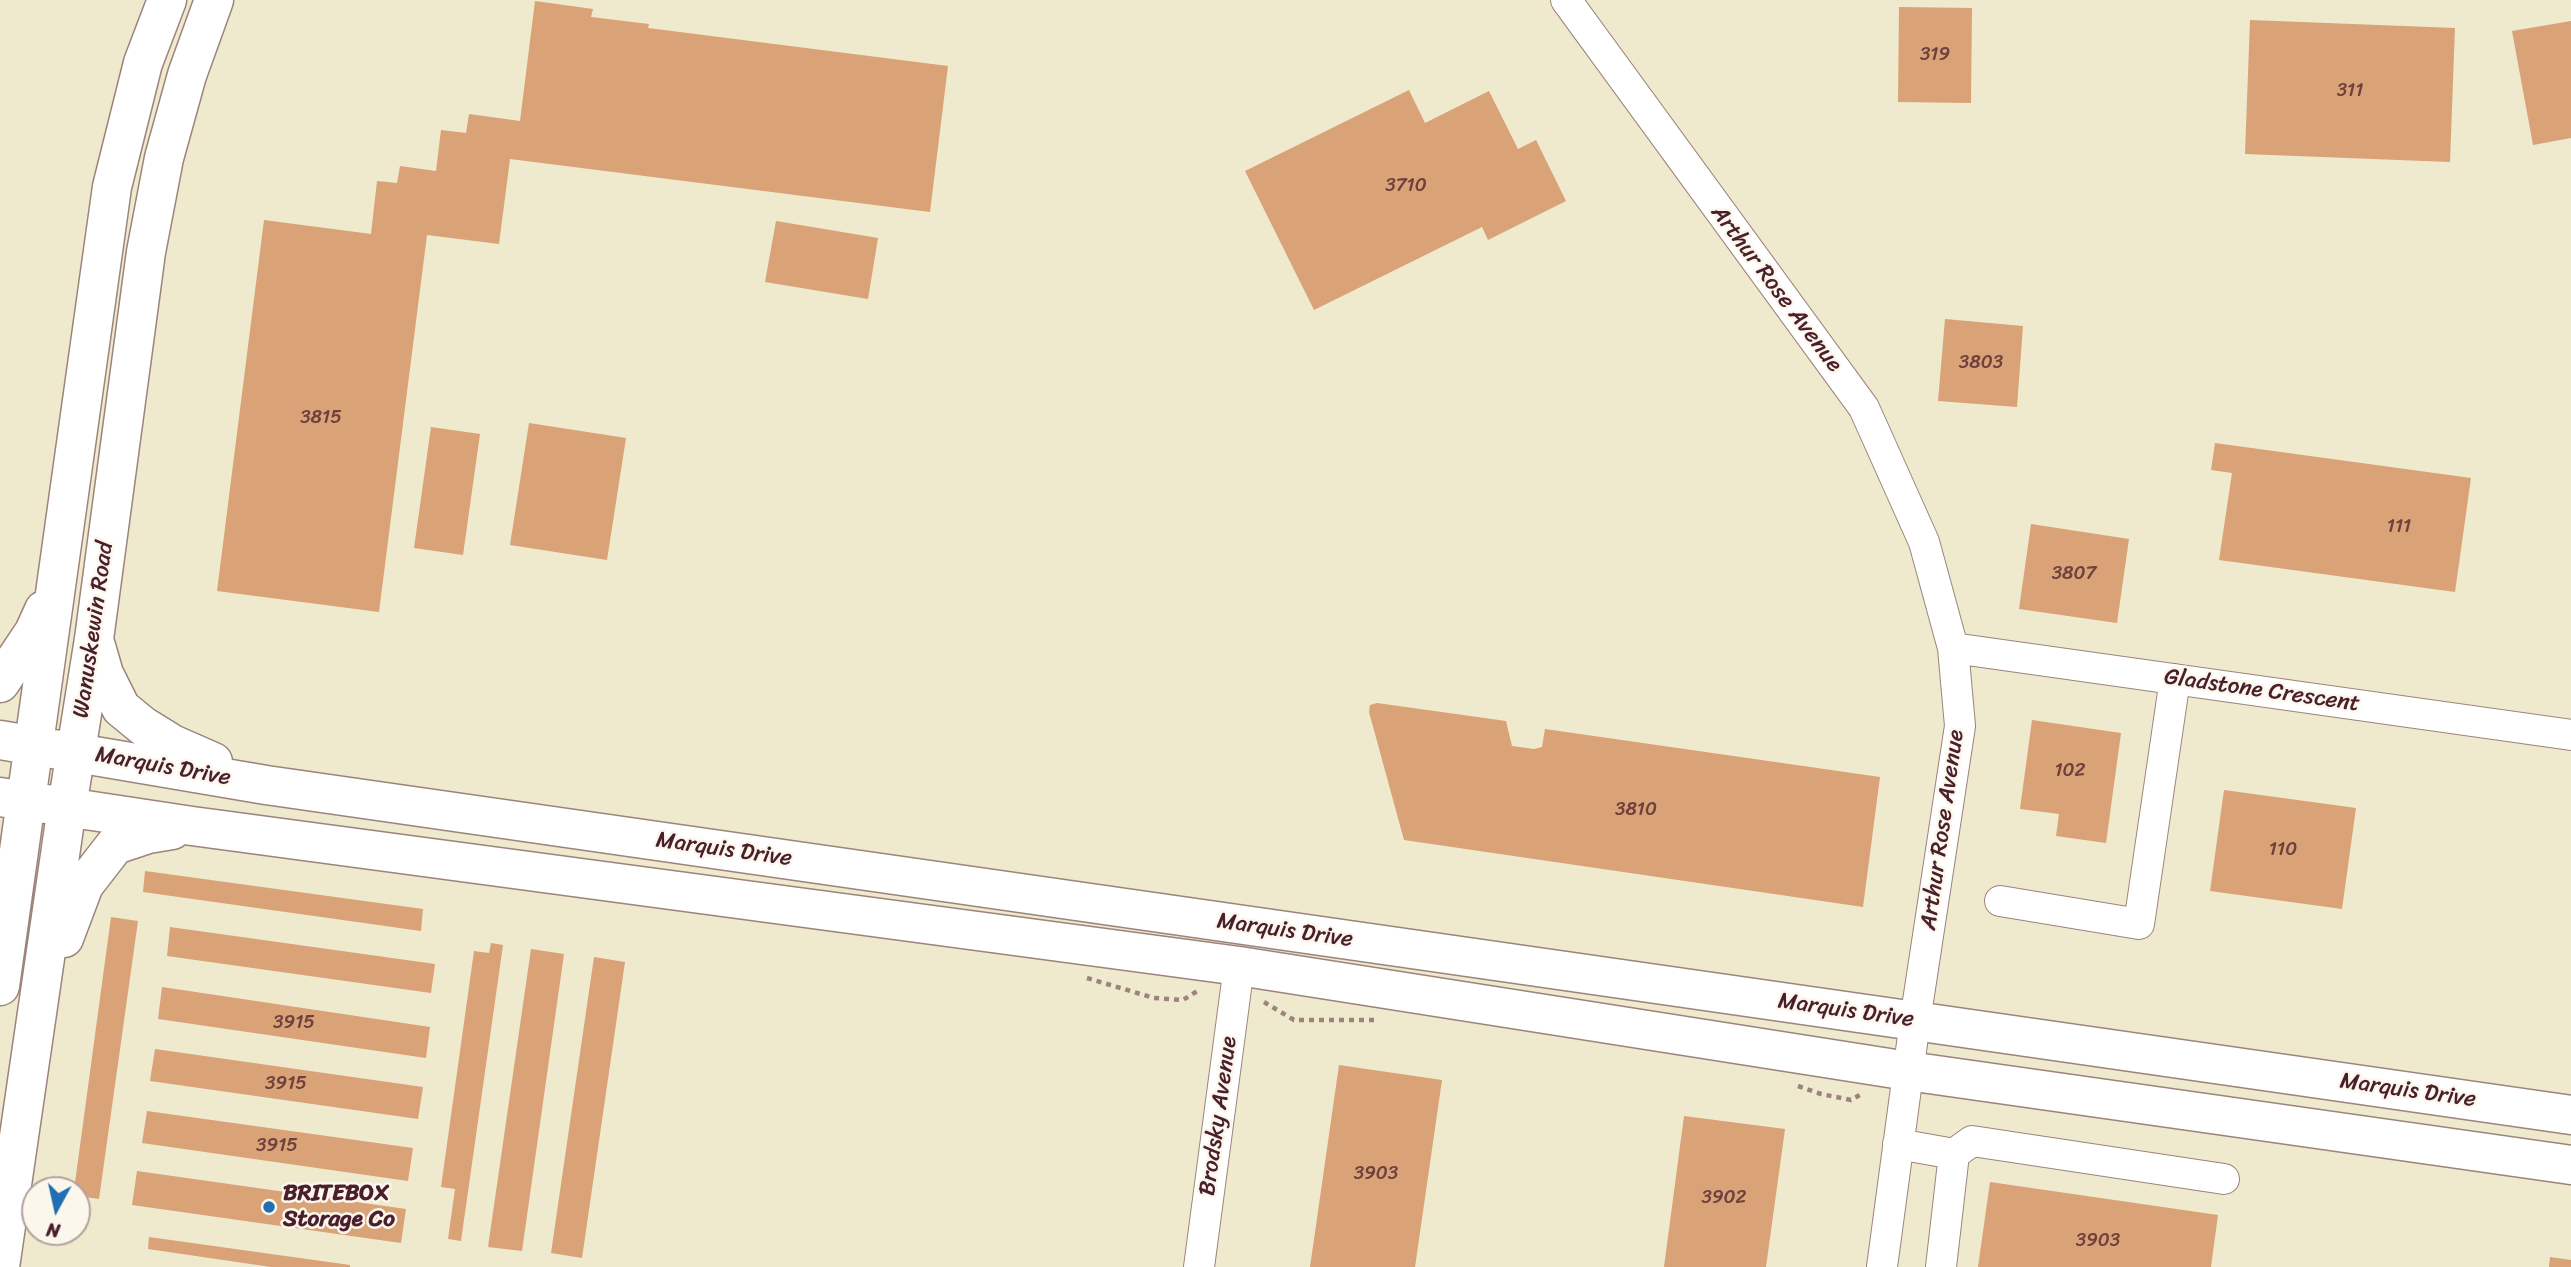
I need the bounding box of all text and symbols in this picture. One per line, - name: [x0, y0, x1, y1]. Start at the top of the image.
- house number: 319: [1920, 44, 1950, 66]
- house number: 311: [2337, 80, 2363, 102]
- house number: 3710: [1385, 175, 1427, 197]
- street label: Arthur Rose Avenue: [1704, 200, 1848, 378]
- house number: 3803: [1959, 352, 2003, 374]
- house number: 3815: [300, 407, 342, 429]
- house number: 111: [2387, 516, 2411, 538]
- street label: Wanuskewin Road: [68, 540, 120, 720]
- house number: 3807: [2052, 563, 2096, 585]
- street label: Gladstone Crescent: [2162, 664, 2362, 718]
- street label: Arthur Rose Avenue: [1915, 728, 1971, 932]
- street label: Marquis Drive: [93, 742, 233, 792]
- house number: 102: [2054, 760, 2086, 782]
- house number: 3810: [1615, 799, 1657, 821]
- street label: Marquis Drive: [654, 827, 794, 873]
- house number: 110: [2269, 839, 2297, 861]
- street label: Marquis Drive: [1215, 908, 1355, 954]
- street label: Marquis Drive: [1776, 988, 1916, 1034]
- house number: 3915: [273, 1012, 315, 1034]
- street label: Brodsky Avenue: [1194, 1034, 1244, 1198]
- street label: Marquis Drive: [2338, 1068, 2478, 1114]
- house number: 3915: [265, 1073, 307, 1095]
- house number: 3915: [256, 1135, 298, 1157]
- house number: 3903: [1354, 1163, 1398, 1185]
- north arrow: [21, 1176, 91, 1246]
- place label: BRITEBOX Storage Co: [283, 1180, 395, 1234]
- house number: 3902: [1701, 1187, 1747, 1209]
- marker: BRITEBOX Storage Co: [261, 1199, 277, 1215]
- text: N: [44, 1213, 62, 1248]
- house number: 3903: [2076, 1230, 2120, 1252]

